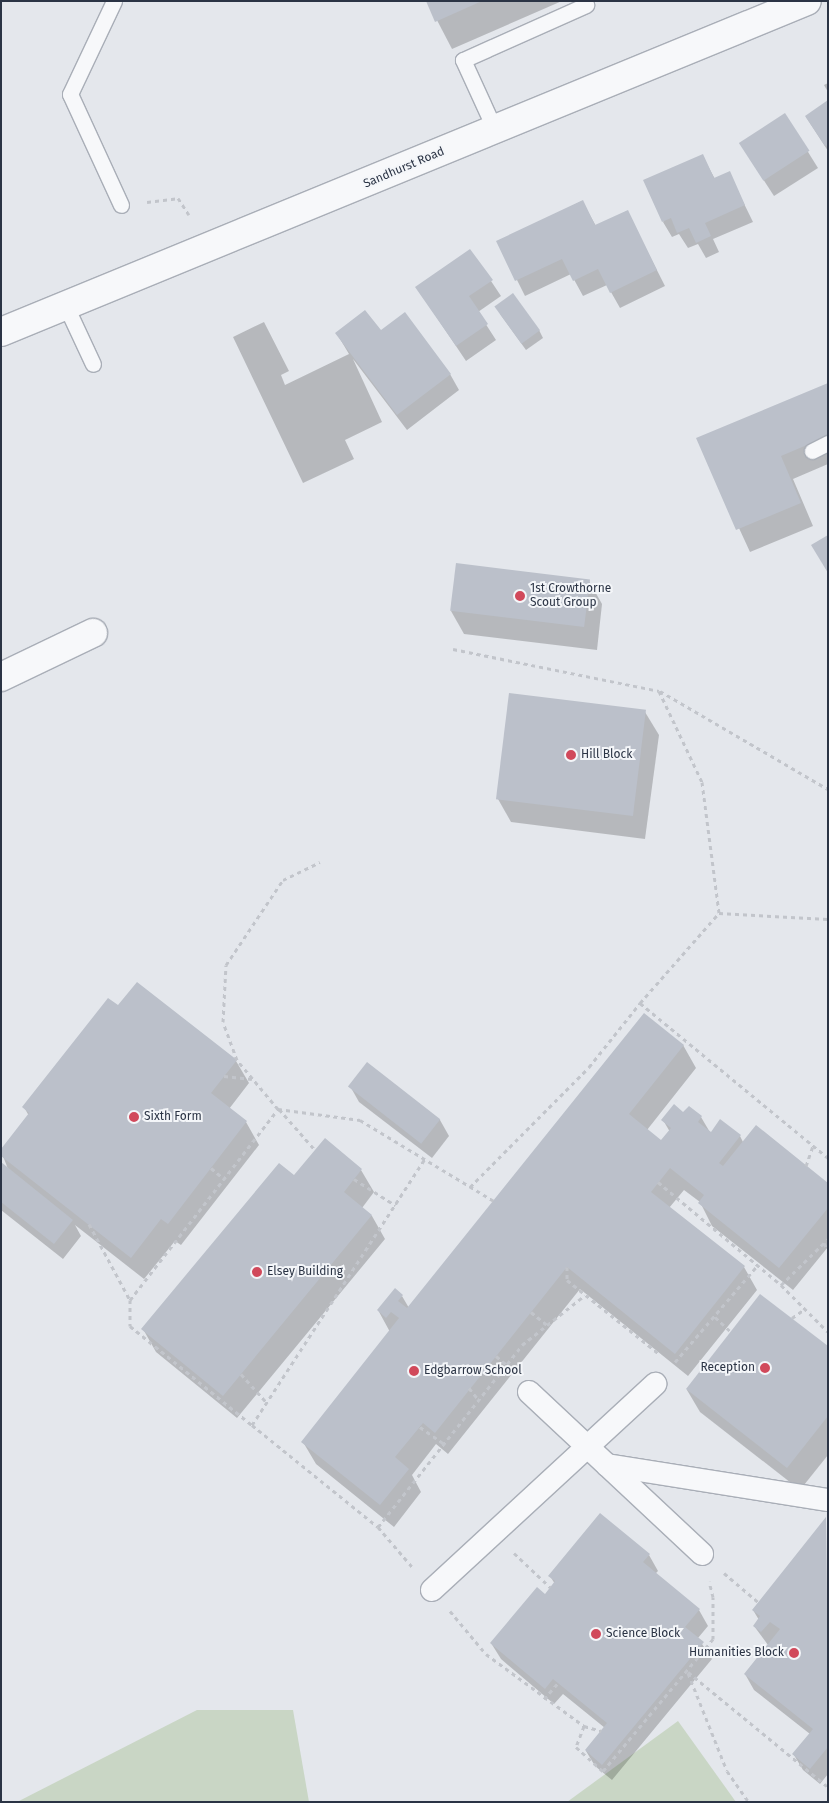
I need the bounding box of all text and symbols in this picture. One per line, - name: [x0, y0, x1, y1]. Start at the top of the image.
- street label: Sandhurst Road: [361, 144, 447, 192]
- place label: 1st Crowthorne Scout Group: [530, 582, 611, 610]
- marker: 1st Crowthorne Scout Group: [514, 590, 526, 602]
- place label: Hill Block: [581, 748, 632, 762]
- marker: Hill Block: [565, 749, 577, 761]
- place label: Sixth Form: [144, 1110, 202, 1124]
- marker: Sixth Form: [128, 1111, 140, 1123]
- place label: Elsey Building: [267, 1265, 343, 1279]
- marker: Elsey Building: [251, 1266, 263, 1278]
- place label: Reception: [700, 1361, 755, 1375]
- marker: Reception: [759, 1362, 771, 1374]
- place label: Edgbarrow School: [424, 1364, 522, 1378]
- marker: Edgbarrow School: [408, 1365, 420, 1377]
- place label: Science Block: [606, 1627, 680, 1641]
- marker: Science Block: [590, 1628, 602, 1640]
- place label: Humanities Block: [689, 1646, 784, 1660]
- marker: Humanities Block: [788, 1647, 800, 1659]

